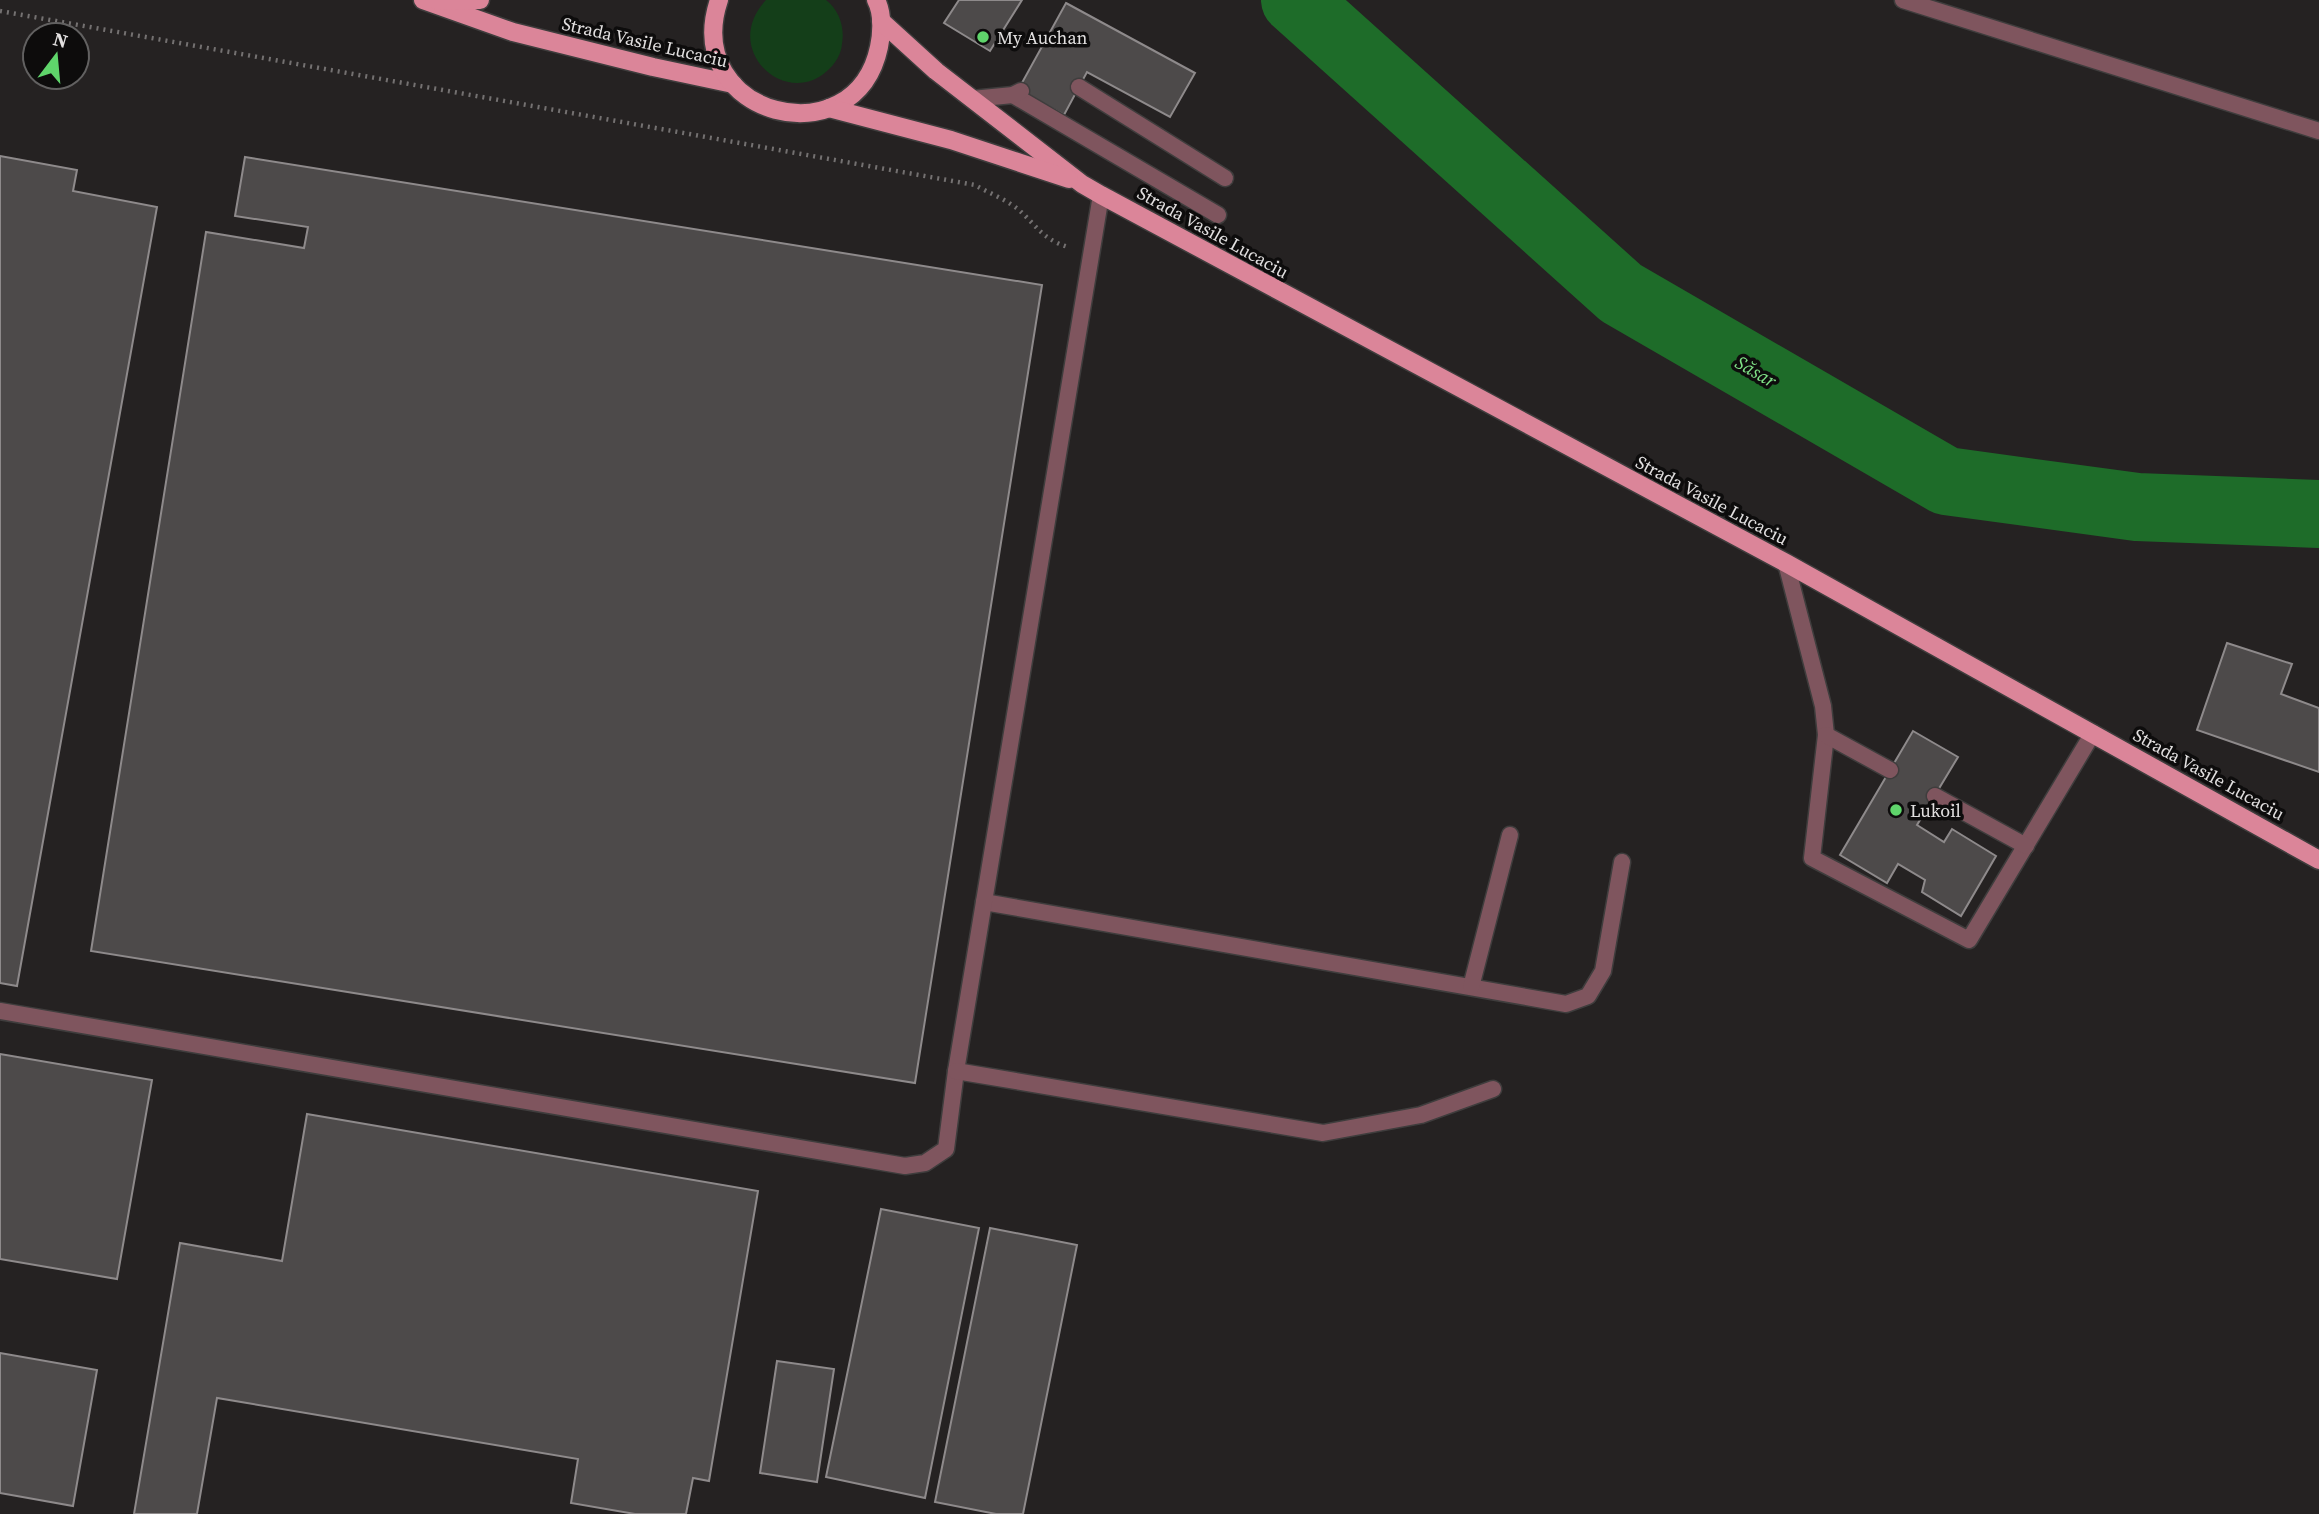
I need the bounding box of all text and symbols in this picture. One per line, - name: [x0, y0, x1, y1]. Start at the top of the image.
- street label: Strada Vasile Lucaciu: [560, 11, 730, 73]
- north arrow: [21, 21, 91, 91]
- text: N: [50, 25, 71, 54]
- place label: My Auchan: [997, 25, 1087, 50]
- marker: My Auchan: [975, 29, 991, 45]
- street label: Strada Vasile Lucaciu: [1133, 180, 1293, 284]
- water label: Săsar: [1731, 349, 1783, 394]
- street label: Strada Vasile Lucaciu: [1631, 449, 1793, 551]
- street label: Strada Vasile Lucaciu: [2129, 722, 2289, 826]
- place label: Lukoil: [1910, 798, 1961, 823]
- marker: Lukoil: [1888, 802, 1904, 818]

